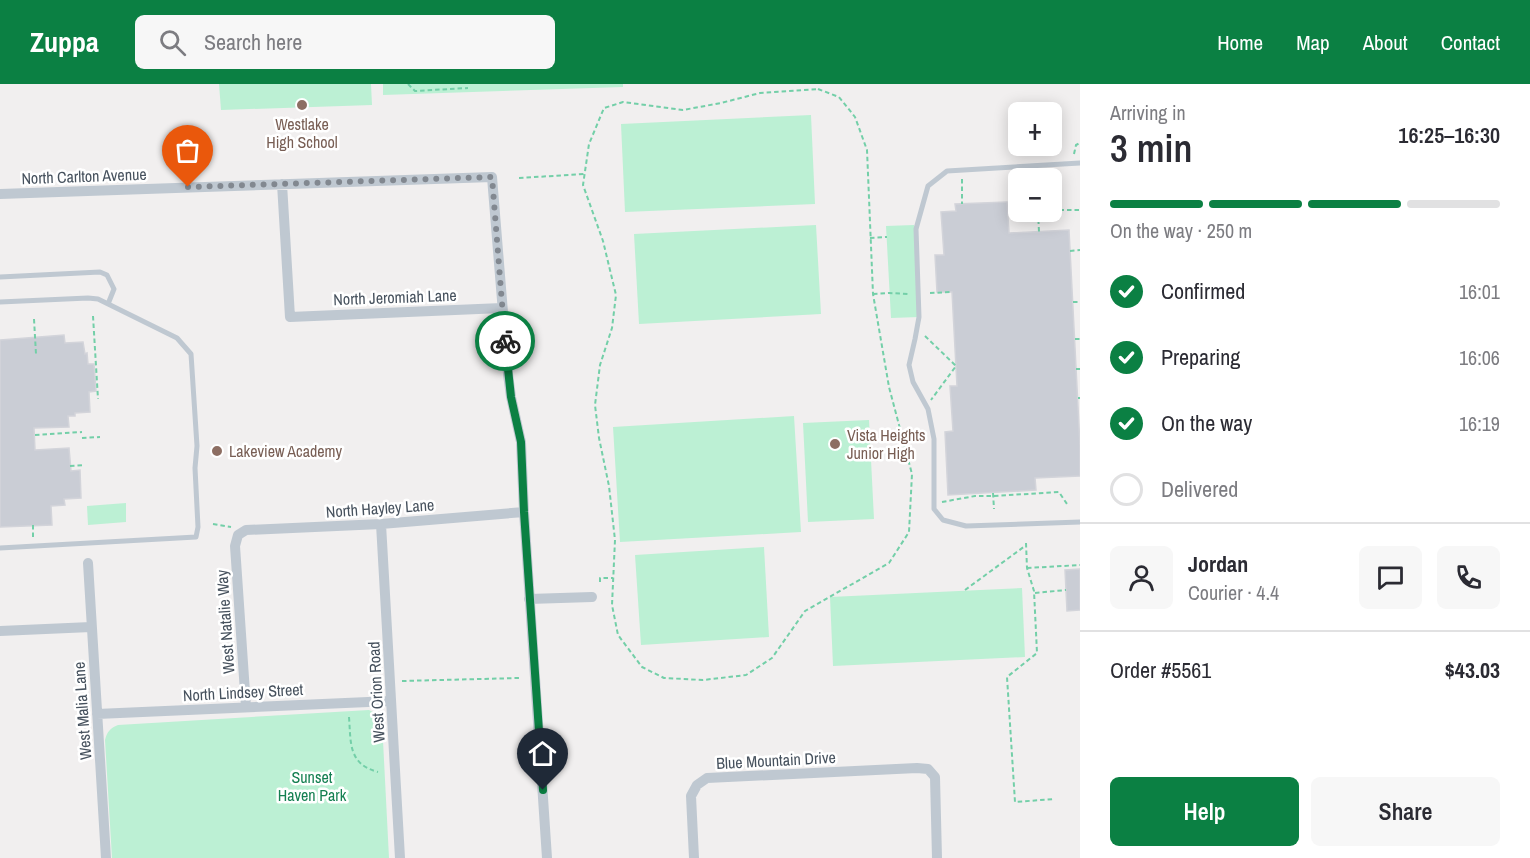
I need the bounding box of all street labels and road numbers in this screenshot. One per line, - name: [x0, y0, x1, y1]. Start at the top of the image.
- street label: North Carlton Avenue: [21, 163, 147, 189]
- street label: North Jeromiah Lane: [333, 284, 457, 310]
- street label: North Hayley Lane: [325, 493, 435, 523]
- street label: West Natalie Way: [210, 569, 240, 675]
- street label: West Orion Road: [362, 641, 390, 743]
- street label: West Malia Lane: [68, 661, 96, 761]
- street label: North Lindsey Street: [182, 678, 304, 706]
- street label: Blue Mountain Drive: [716, 746, 836, 774]

